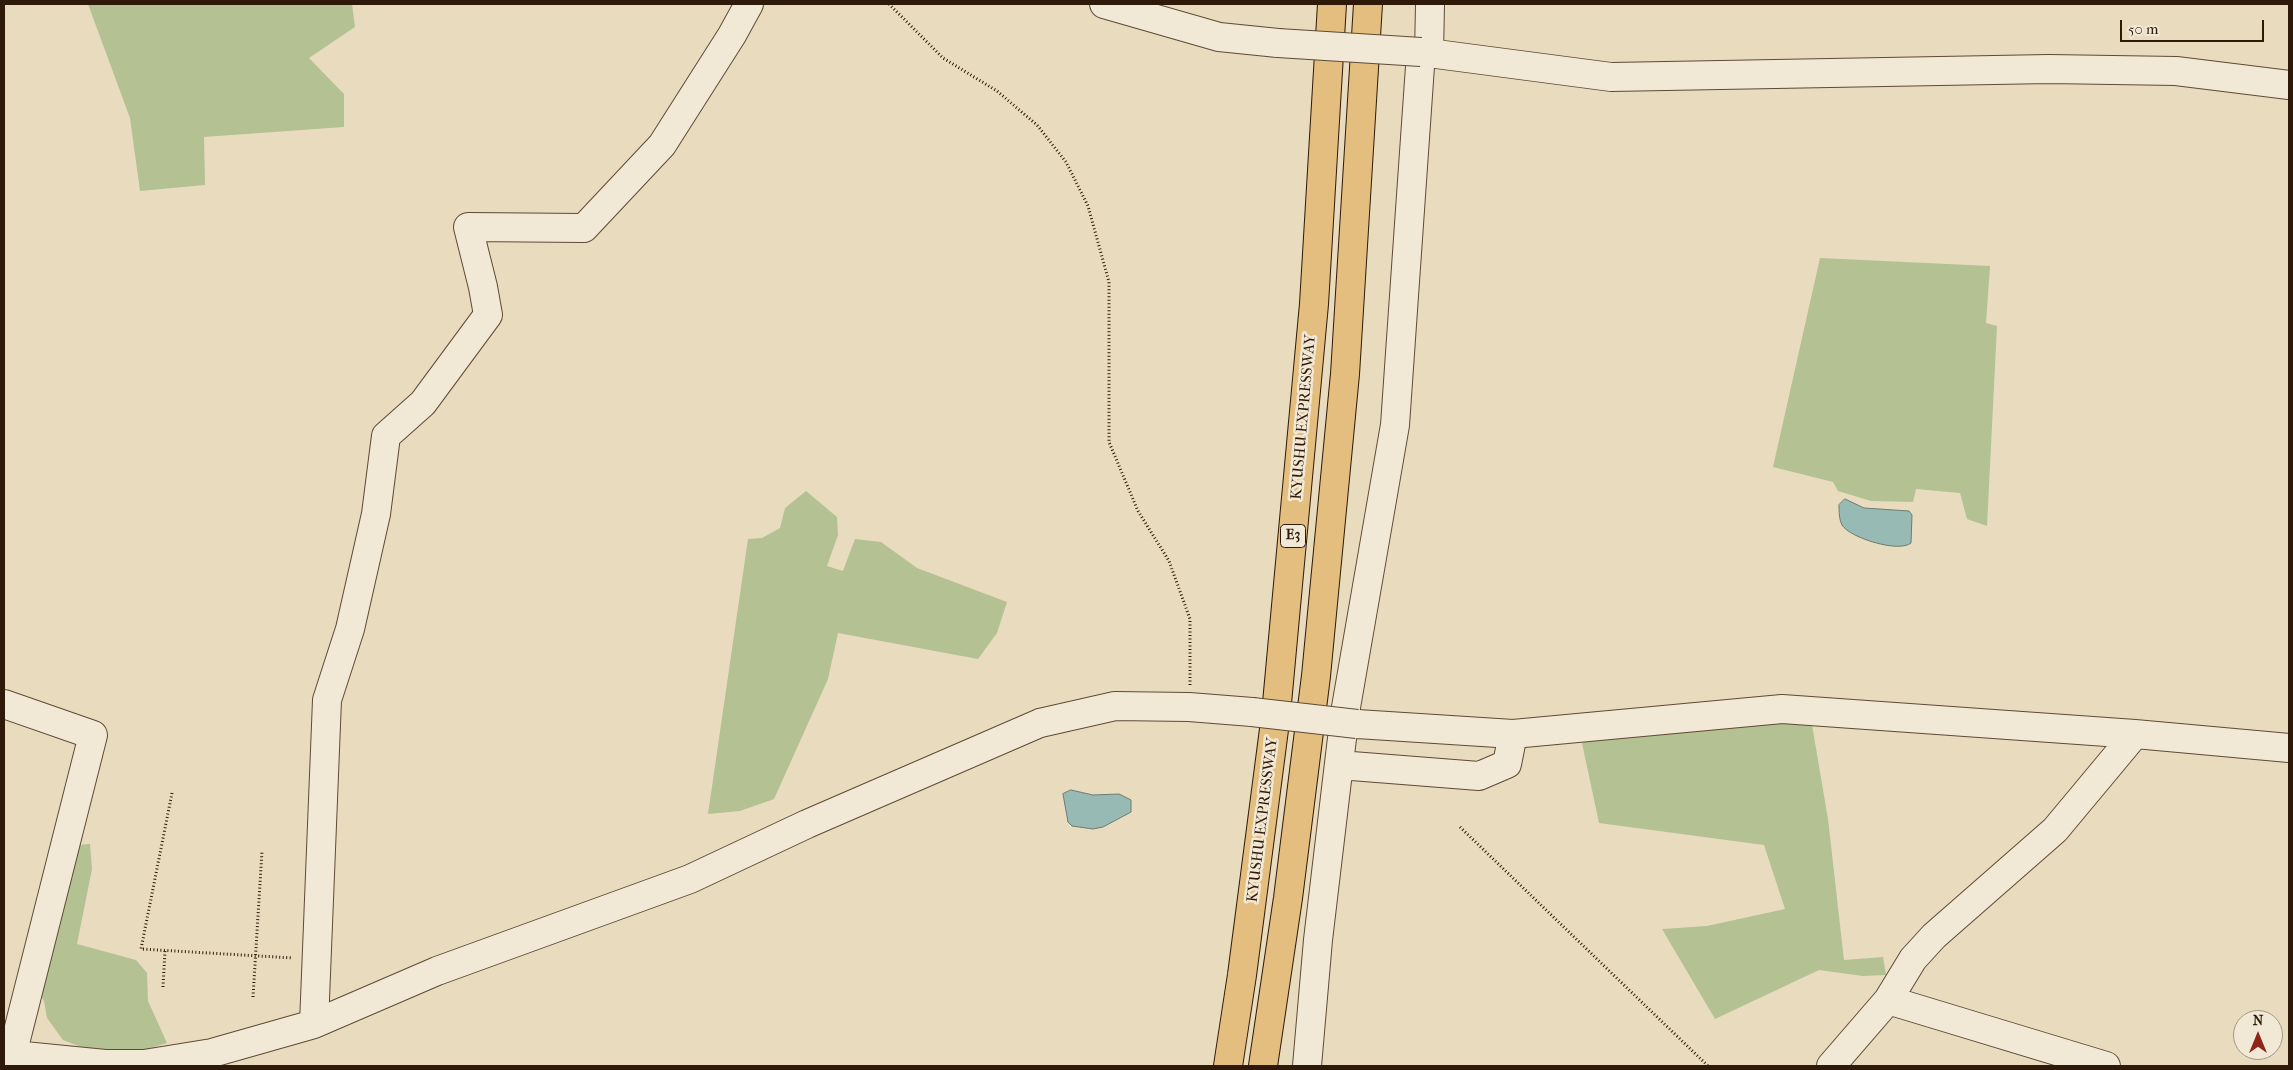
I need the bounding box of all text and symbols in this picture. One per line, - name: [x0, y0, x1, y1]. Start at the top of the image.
- scale bar: [2123, 10, 2267, 42]
- text: 50 m: [2128, 20, 2158, 38]
- street label: KYUSHU EXPRESSWAY: [1288, 334, 1320, 500]
- road number: E3: [1280, 524, 1306, 548]
- street label: KYUSHU EXPRESSWAY: [1244, 737, 1282, 903]
- north arrow: [2233, 1010, 2283, 1060]
- text: N: [2253, 1012, 2263, 1029]

